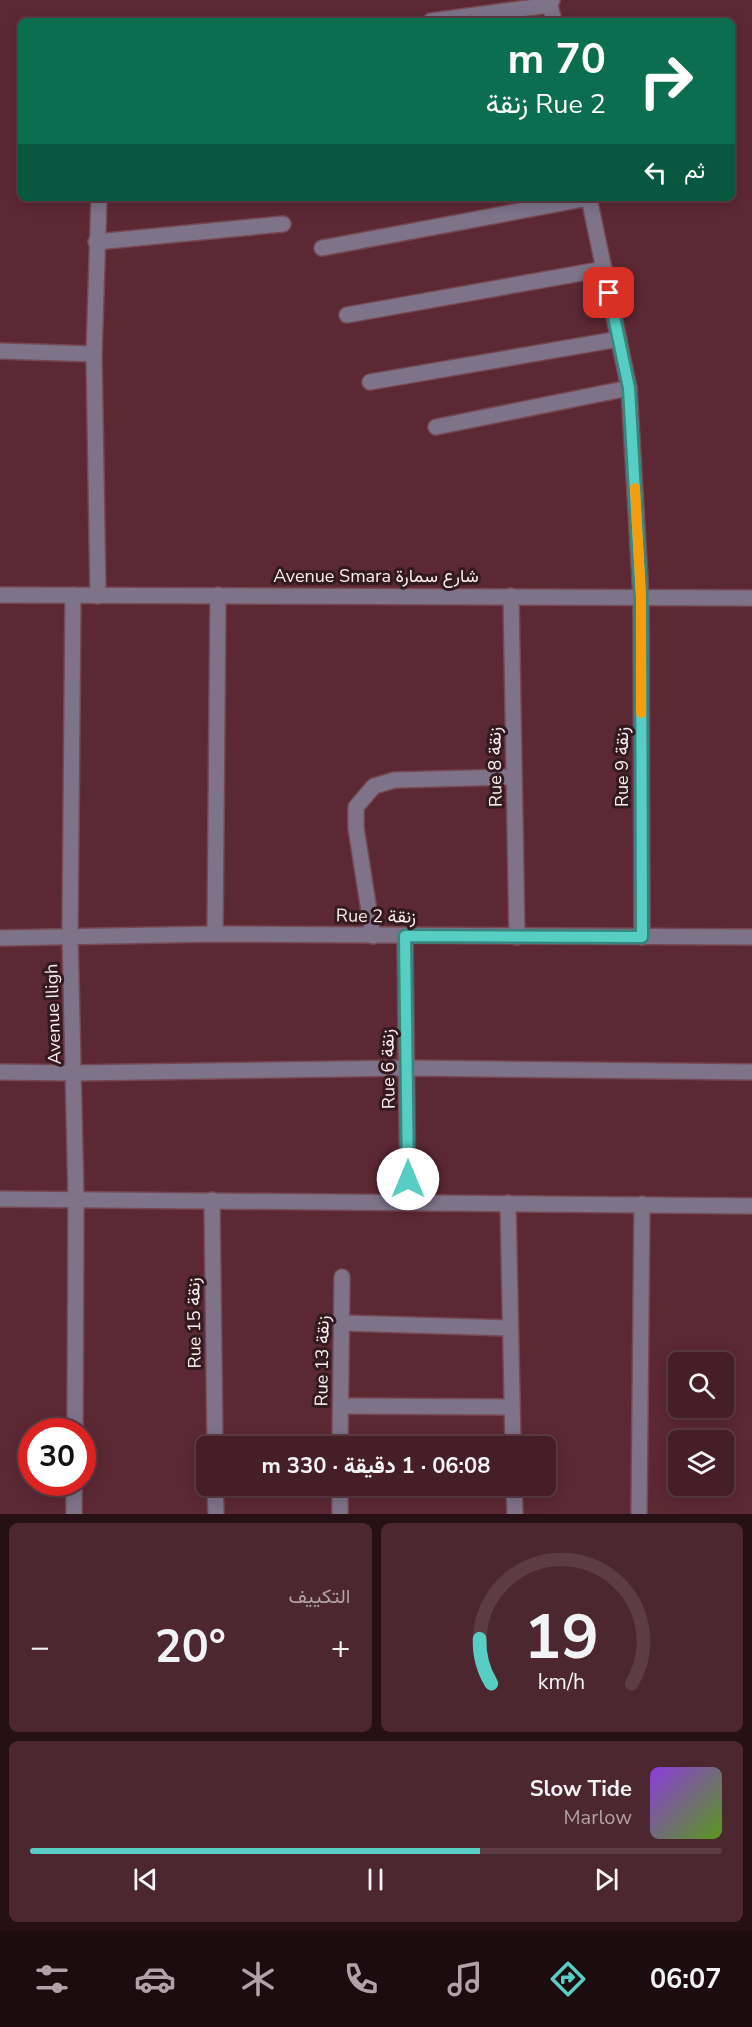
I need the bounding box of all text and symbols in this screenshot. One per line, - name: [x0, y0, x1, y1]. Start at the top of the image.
- text: 70 m: [507, 31, 606, 88]
- icon: right: [627, 42, 705, 120]
- text: Rue 2 زنقة: [486, 86, 606, 123]
- icon: left: [639, 156, 672, 189]
- text: ثم: [684, 156, 705, 186]
- pin: [583, 267, 634, 318]
- icon: arrive: [592, 276, 625, 309]
- street label: Avenue Smara شارع سمارة: [273, 564, 479, 588]
- street label: Rue 8 زنقة: [482, 727, 508, 807]
- street label: Rue 9 زنقة: [610, 727, 634, 807]
- street label: Rue 2 زنقة: [336, 903, 416, 929]
- street label: Avenue Iligh: [39, 963, 67, 1065]
- street label: Rue 6 زنقة: [375, 1029, 401, 1109]
- position arrow: [376, 1147, 440, 1211]
- street label: Rue 15 زنقة: [181, 1277, 207, 1369]
- street label: Rue 13 زنقة: [309, 1315, 335, 1407]
- map controls: [668, 1352, 734, 1496]
- button: search: [668, 1352, 734, 1418]
- speed limit sign: 30: [18, 1418, 96, 1496]
- button: layers: [668, 1430, 734, 1496]
- text: 06:08 · 1 دقيقة · 330 m: [262, 1451, 490, 1481]
- text: التكييف: [288, 1583, 351, 1610]
- text: 19: [524, 1595, 599, 1680]
- text: 20°: [155, 1617, 226, 1678]
- text: −: [30, 1625, 50, 1670]
- text: +: [331, 1625, 351, 1670]
- text: km/h: [538, 1668, 585, 1698]
- text: Slow Tide: [530, 1774, 632, 1804]
- text: Marlow: [564, 1804, 632, 1831]
- icon: previous: [129, 1863, 162, 1896]
- icon: pause: [359, 1863, 392, 1896]
- icon: next: [590, 1863, 623, 1896]
- icon: filters: [31, 1958, 73, 2000]
- icon: car: [134, 1958, 176, 2000]
- icon: climate: [237, 1958, 279, 2000]
- icon: phone: [340, 1958, 382, 2000]
- icon: music: [444, 1958, 486, 2000]
- icon: directions: [547, 1958, 589, 2000]
- text: 06:07: [650, 1961, 721, 1998]

